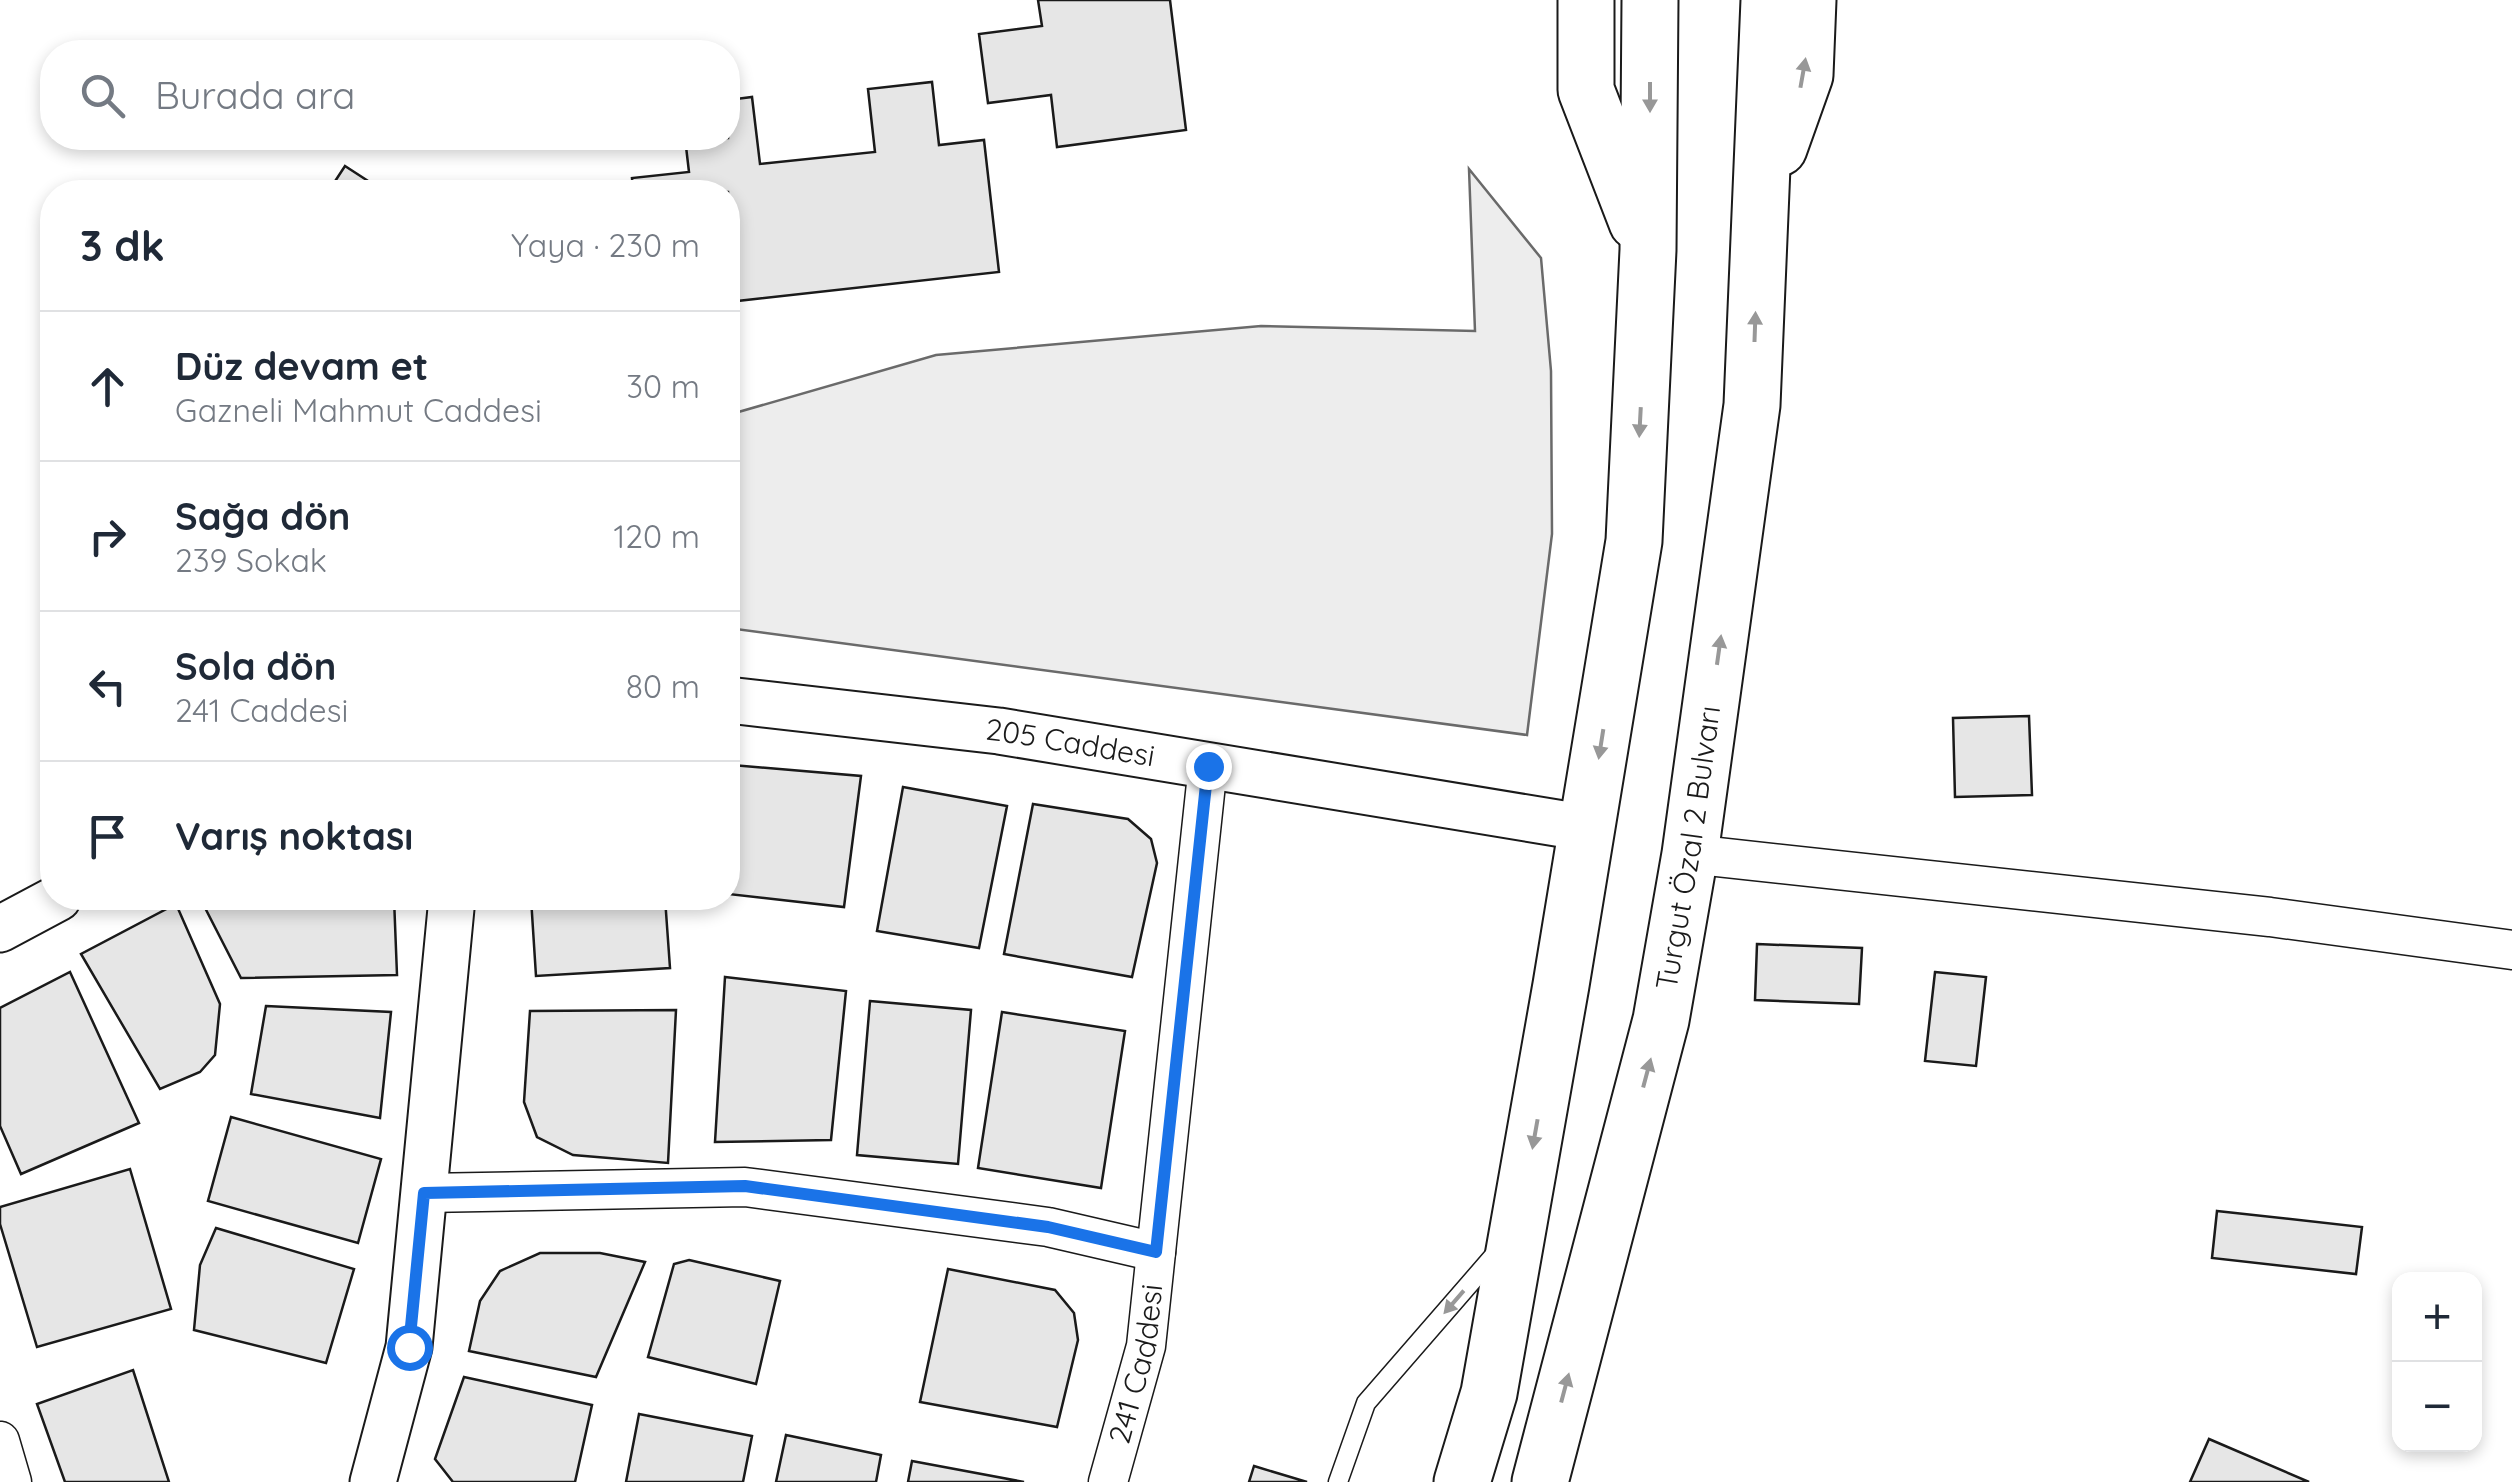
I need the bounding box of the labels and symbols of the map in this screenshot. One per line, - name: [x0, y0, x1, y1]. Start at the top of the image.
- one-way arrow: [1796, 57, 1811, 88]
- one-way arrow: [1642, 82, 1658, 114]
- one-way arrow: [1748, 311, 1764, 342]
- one-way arrow: [1631, 407, 1647, 439]
- one-way arrow: [1711, 633, 1727, 665]
- street label: Turgut Özal 2 Bulvarı: [1647, 703, 1728, 993]
- street label: 205 Caddesi: [984, 710, 1158, 774]
- one-way arrow: [1593, 729, 1608, 761]
- route end: [1186, 744, 1232, 790]
- one-way arrow: [1640, 1057, 1656, 1088]
- one-way arrow: [1527, 1119, 1542, 1150]
- street label: 241 Caddesi: [1100, 1282, 1170, 1448]
- one-way arrow: [1444, 1289, 1466, 1314]
- route start: [387, 1325, 433, 1371]
- one-way arrow: [1557, 1372, 1573, 1403]

